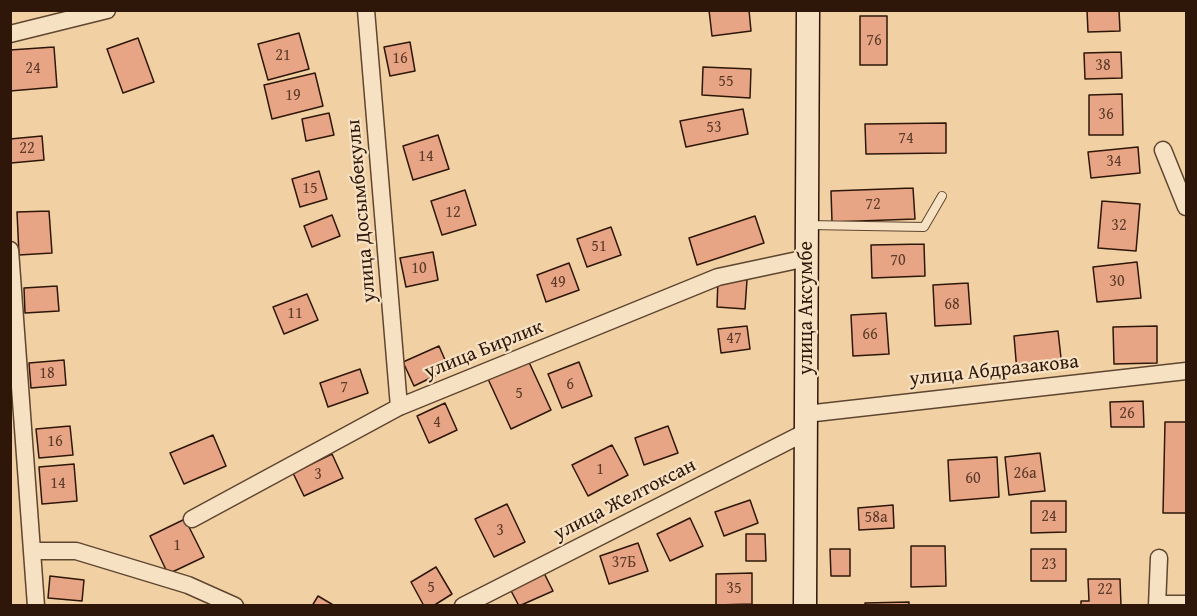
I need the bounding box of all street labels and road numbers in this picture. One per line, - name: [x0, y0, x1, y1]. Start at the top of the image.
- street label: улица Досымбекулы: [342, 118, 382, 304]
- street label: улица Аксумбе: [795, 241, 819, 375]
- street label: улица Бирлик: [421, 315, 547, 385]
- street label: улица Абдразакова: [908, 350, 1080, 392]
- street label: улица Желтоксан: [550, 454, 700, 546]

